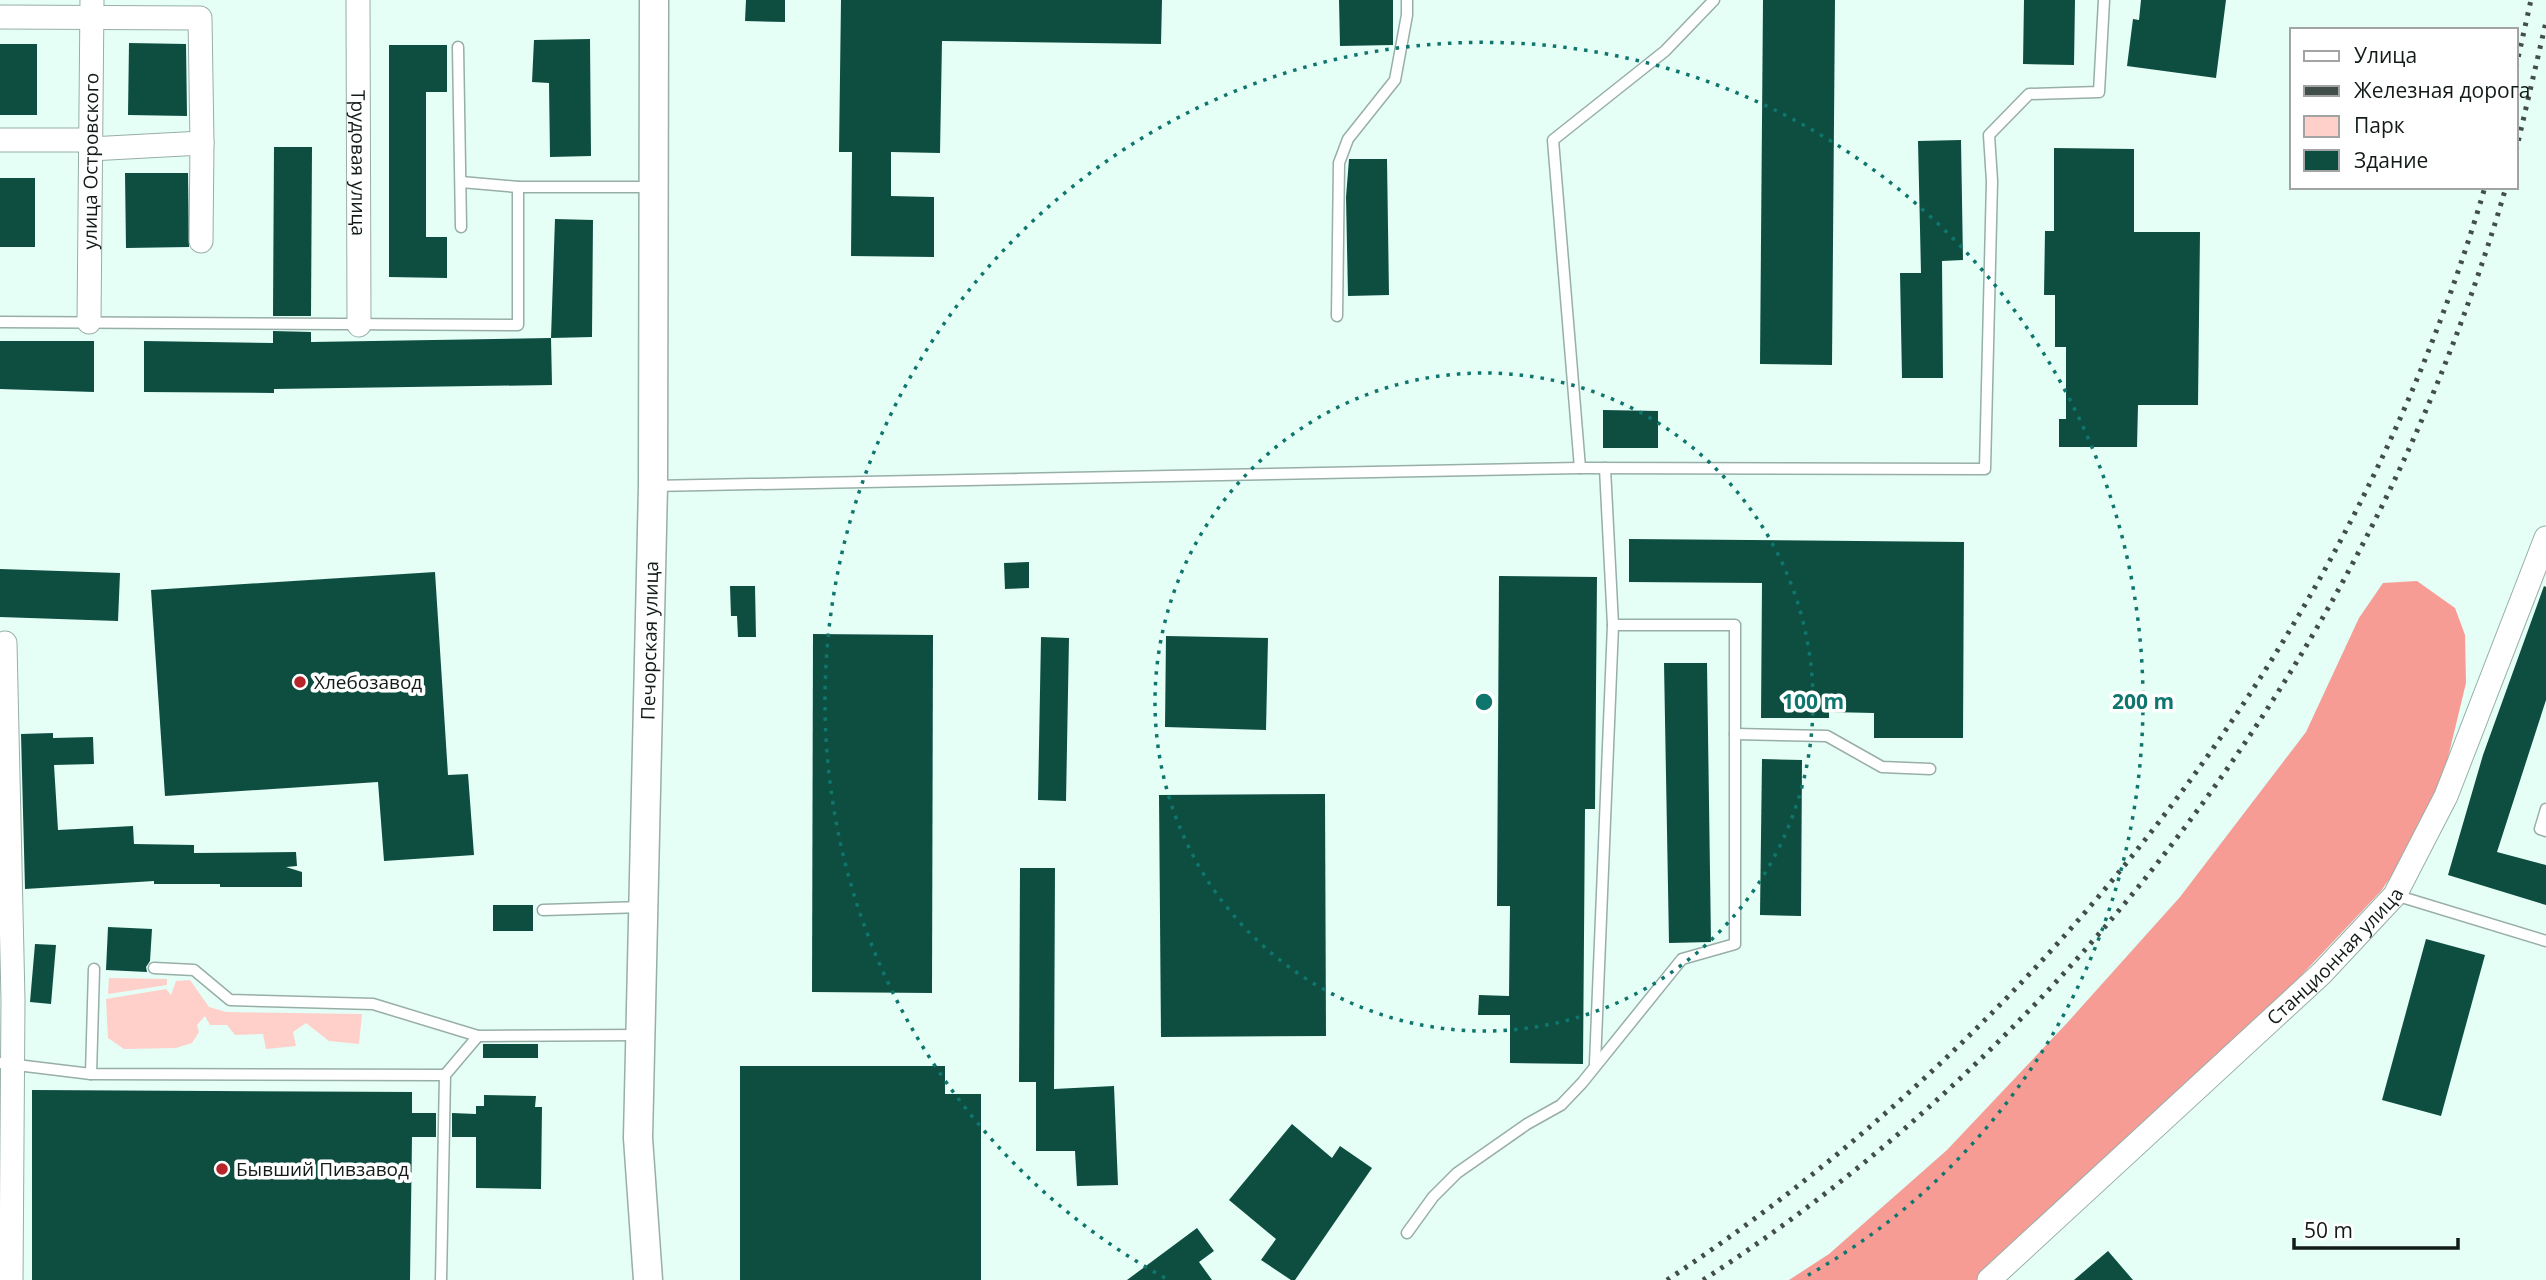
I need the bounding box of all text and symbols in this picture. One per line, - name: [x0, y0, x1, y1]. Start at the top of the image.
- legend: [2290, 28, 2518, 189]
- text: Улица: [2354, 41, 2417, 69]
- street label: улица Островского: [77, 73, 104, 249]
- text: Железная дорога: [2354, 76, 2530, 104]
- street label: Трудовая улица: [345, 90, 372, 236]
- text: Парк: [2354, 111, 2405, 139]
- text: Здание: [2354, 146, 2428, 174]
- street label: Печорская улица: [635, 561, 664, 720]
- place label: Хлебозавод: [314, 669, 422, 695]
- marker: Хлебозавод: [292, 674, 308, 690]
- text: 100 m: [1782, 687, 1844, 715]
- text: 200 m: [2112, 687, 2174, 715]
- centre of rings: [1472, 690, 1496, 714]
- street label: Станционная улица: [2261, 883, 2409, 1031]
- place label: Бывший Пивзавод: [236, 1156, 409, 1182]
- marker: Бывший Пивзавод: [214, 1161, 230, 1177]
- scale bar: [2294, 1206, 2458, 1250]
- text: 50 m: [2304, 1216, 2353, 1244]

